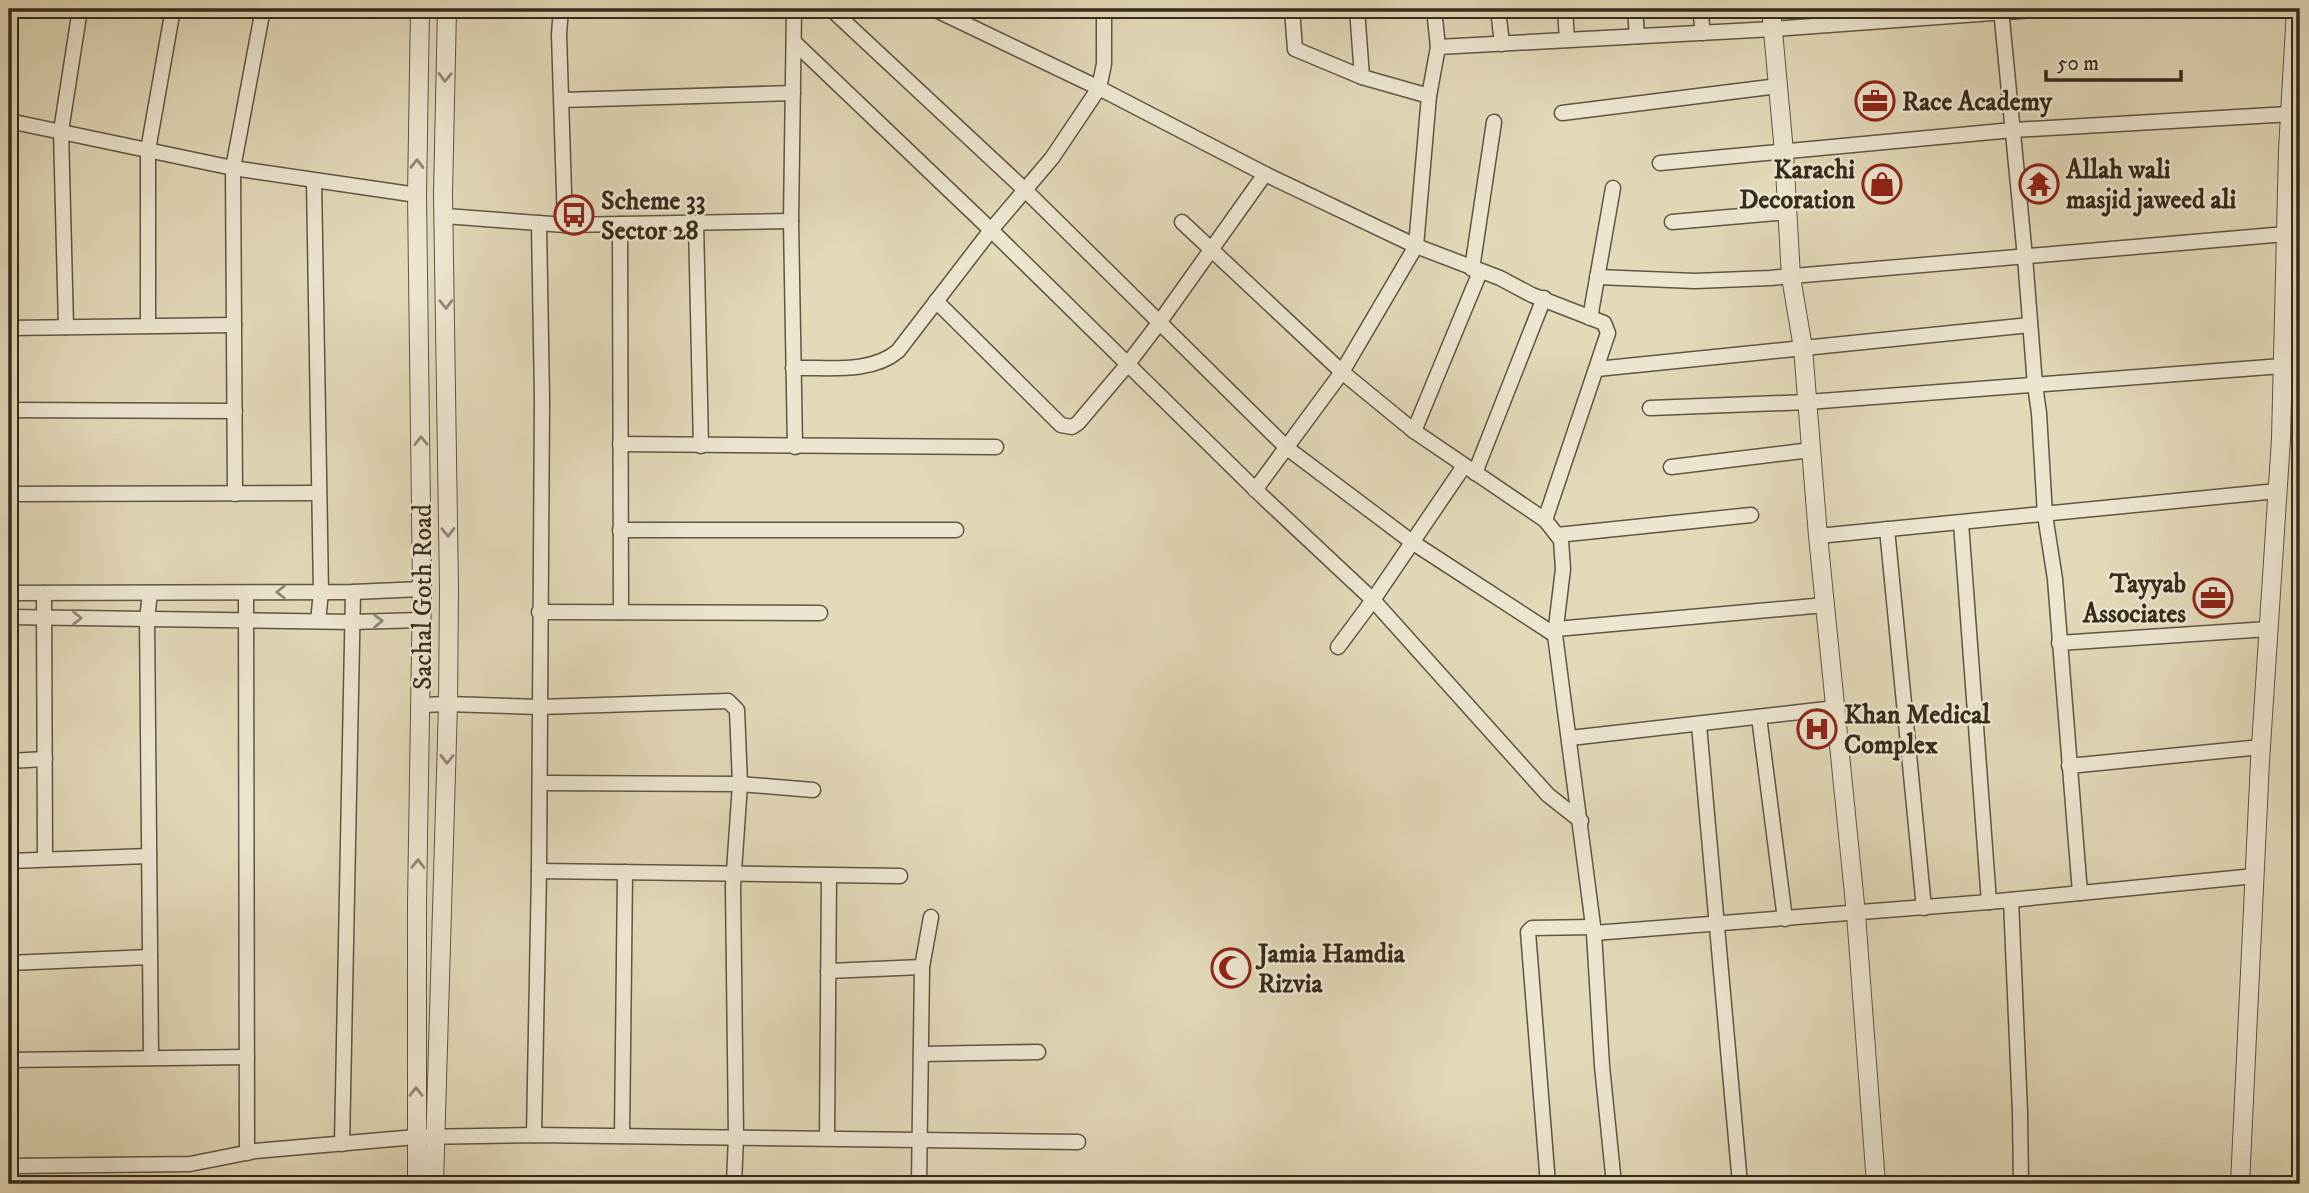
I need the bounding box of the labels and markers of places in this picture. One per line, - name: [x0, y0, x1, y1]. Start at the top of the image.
- office icon: Race Academy: [1854, 80, 1896, 122]
- place label: Race Academy: [1902, 86, 2053, 119]
- place label: Karachi Decoration: [1739, 154, 1855, 217]
- place label: Allah wali masjid jaweed ali: [2065, 154, 2236, 217]
- shop icon: Karachi Decoration: [1861, 163, 1903, 205]
- temple icon: Allah wali masjid jaweed ali: [2018, 163, 2060, 205]
- place label: Scheme 33 Sector 28: [601, 185, 705, 248]
- bus stop icon: Scheme 33 Sector 28: [553, 194, 595, 236]
- place label: Tayyab Associates: [2082, 568, 2186, 631]
- office icon: Tayyab Associates: [2192, 577, 2234, 619]
- place label: Khan Medical Complex: [1844, 699, 1991, 762]
- hospital icon: Khan Medical Complex: [1796, 708, 1838, 750]
- place label: Jamia Hamdia Rizvia: [1255, 938, 1406, 1001]
- mosque icon: Jamia Hamdia Rizvia: [1210, 947, 1252, 989]

